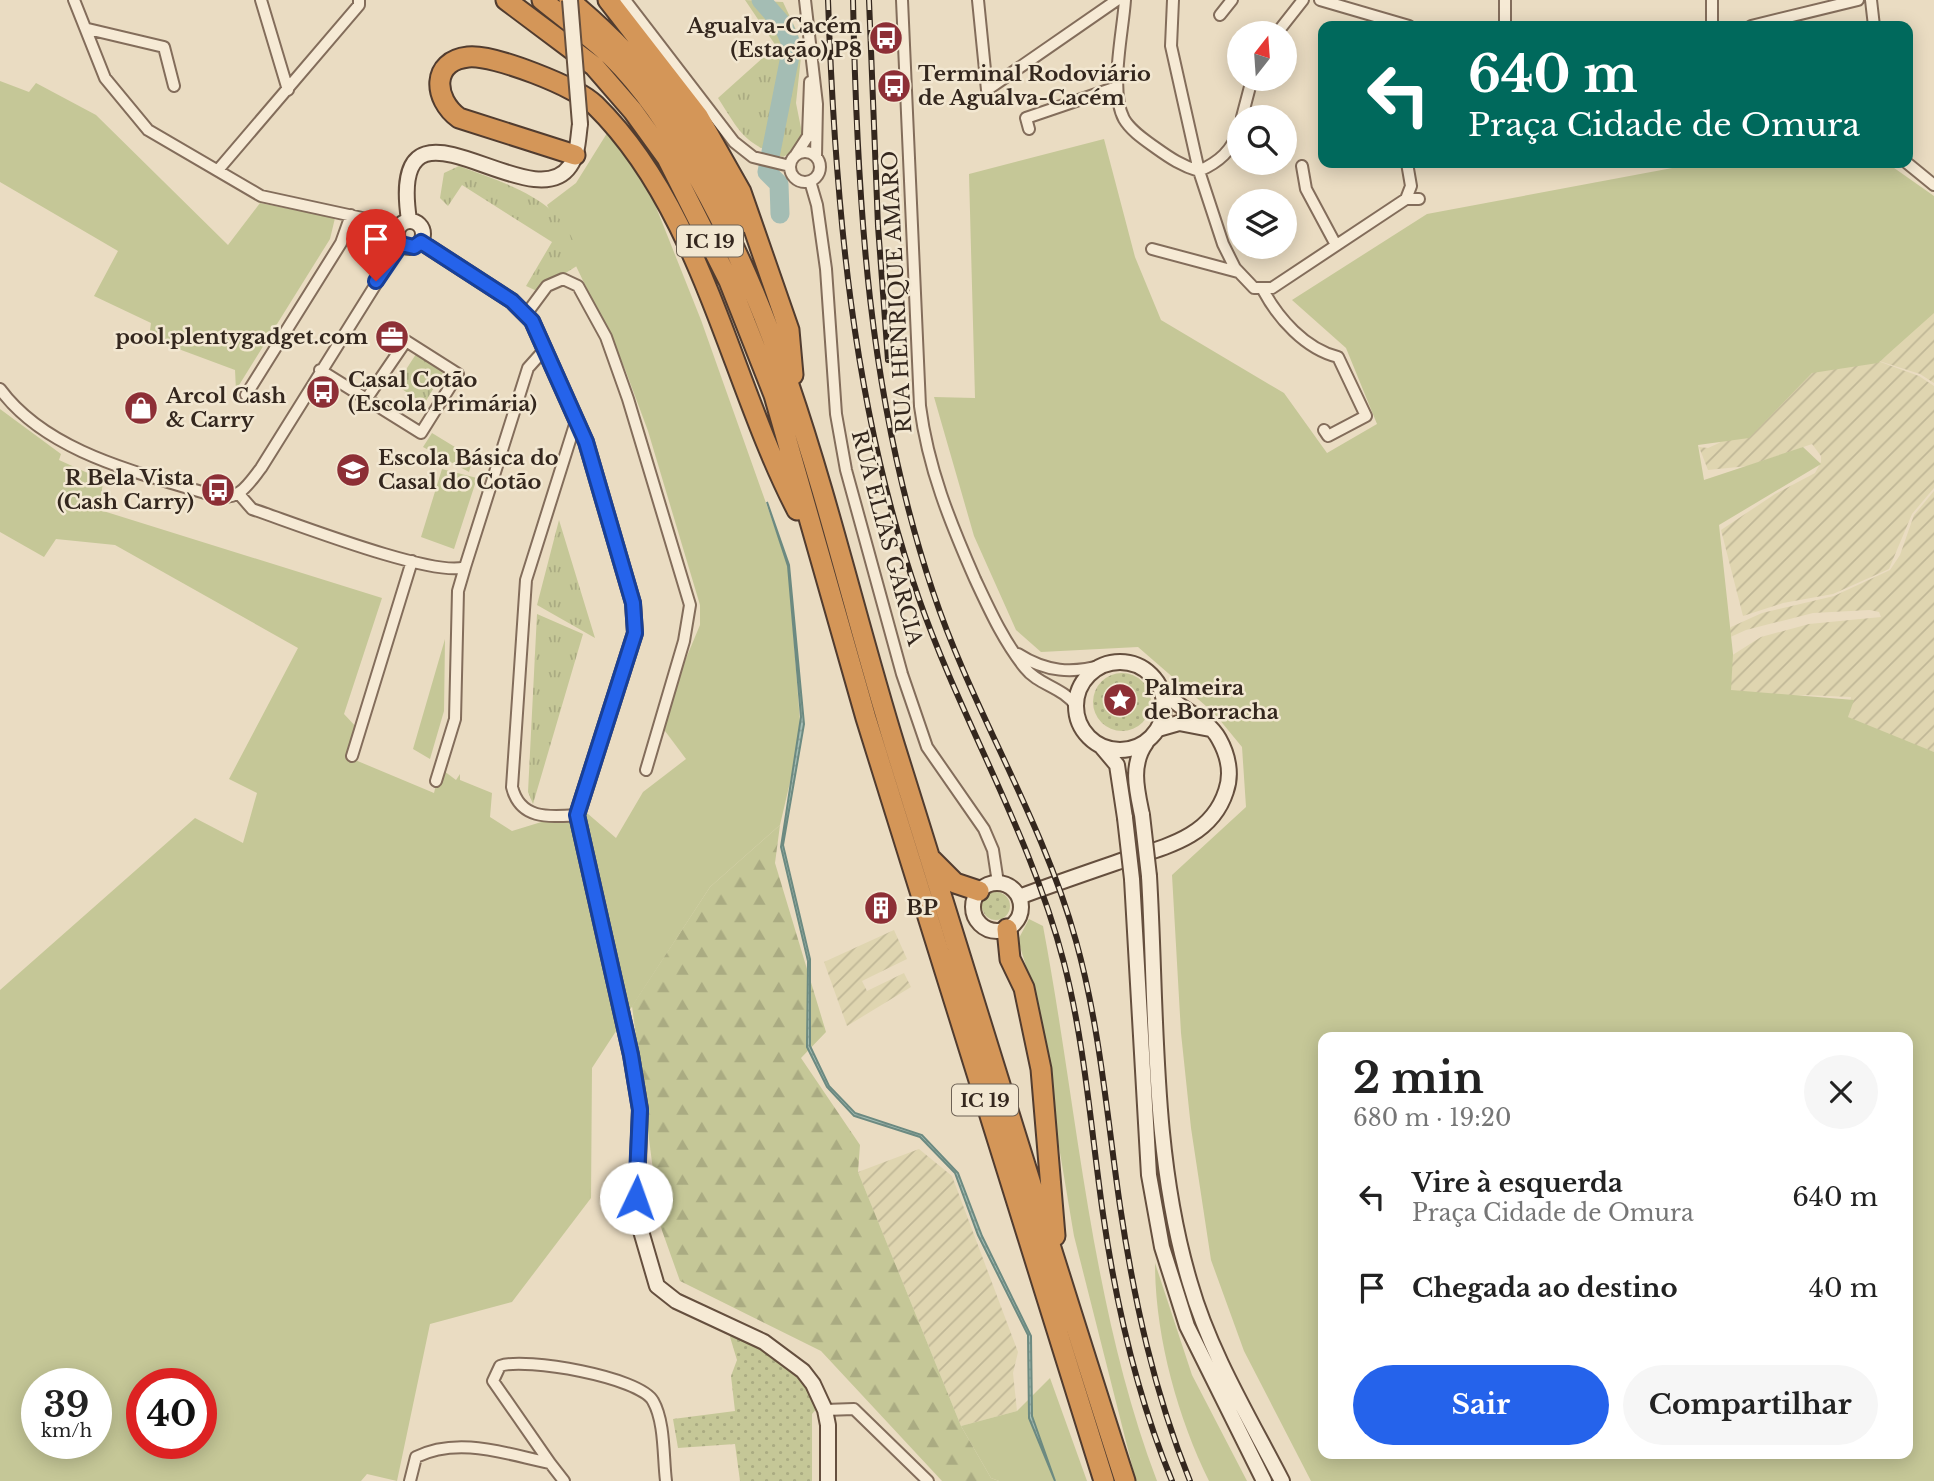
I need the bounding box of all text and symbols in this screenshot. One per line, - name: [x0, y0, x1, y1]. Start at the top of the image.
- place label: Agualva-Cacém (Estação) P8: [686, 13, 862, 63]
- bus stop icon: Agualva-Cacém (Estação) P8: [867, 19, 905, 57]
- north arrow: [1227, 21, 1297, 91]
- map controls: [1227, 21, 1297, 259]
- text: 640 m: [1468, 44, 1638, 105]
- icon: left: [1353, 49, 1444, 140]
- place label: Terminal Rodoviário de Agualva-Cacém: [918, 61, 1151, 111]
- bus stop icon: Terminal Rodoviário de Agualva-Cacém: [875, 67, 913, 105]
- button: search: [1227, 105, 1297, 175]
- text: Praça Cidade de Omura: [1468, 105, 1860, 145]
- street label: RUA HENRIQUE AMARO: [877, 150, 917, 434]
- button: layers: [1227, 189, 1297, 259]
- pin: [346, 209, 406, 281]
- icon: arrive: [357, 220, 395, 258]
- road number: IC 19: [677, 226, 743, 256]
- office icon: pool.plentygadget.com: [373, 318, 411, 356]
- place label: pool.plentygadget.com: [115, 324, 368, 350]
- place label: Casal Cotão (Escola Primária): [348, 367, 537, 417]
- bus stop icon: Casal Cotão (Escola Primária): [304, 373, 342, 411]
- place label: Arcol Cash & Carry: [165, 383, 286, 433]
- shop icon: Arcol Cash & Carry: [122, 389, 160, 427]
- street label: RUA ELIAS GARCIA: [846, 427, 928, 649]
- place label: Escola Básica do Casal do Cotão: [378, 445, 559, 495]
- school or university icon: Escola Básica do Casal do Cotão: [334, 451, 372, 489]
- place label: R Bela Vista (Cash Carry): [57, 465, 194, 515]
- bus stop icon: R Bela Vista (Cash Carry): [199, 471, 237, 509]
- place label: Palmeira de Borracha: [1144, 675, 1279, 725]
- place icon: Palmeira de Borracha: [1101, 681, 1139, 719]
- building icon: BP: [862, 889, 900, 927]
- place label: BP: [906, 895, 938, 921]
- text: 2 min: [1353, 1052, 1484, 1104]
- button: close: [1804, 1055, 1878, 1129]
- road number: IC 19: [952, 1084, 1018, 1116]
- text: 680 m · 19:20: [1353, 1104, 1511, 1132]
- position arrow: [599, 1161, 673, 1235]
- text: Vire à esquerda: [1412, 1167, 1623, 1199]
- icon: left: [1353, 1178, 1391, 1216]
- text: 640 m: [1792, 1181, 1878, 1213]
- text: Praça Cidade de Omura: [1412, 1199, 1694, 1227]
- icon: arrive: [1353, 1269, 1391, 1307]
- text: Chegada ao destino: [1412, 1272, 1678, 1304]
- text: 40 m: [1809, 1272, 1878, 1304]
- button: Sair: [1353, 1365, 1609, 1445]
- button: Compartilhar: [1623, 1365, 1878, 1445]
- speed limit sign: 40: [126, 1368, 217, 1459]
- text: 39: [44, 1383, 89, 1426]
- text: km/h: [41, 1420, 92, 1442]

